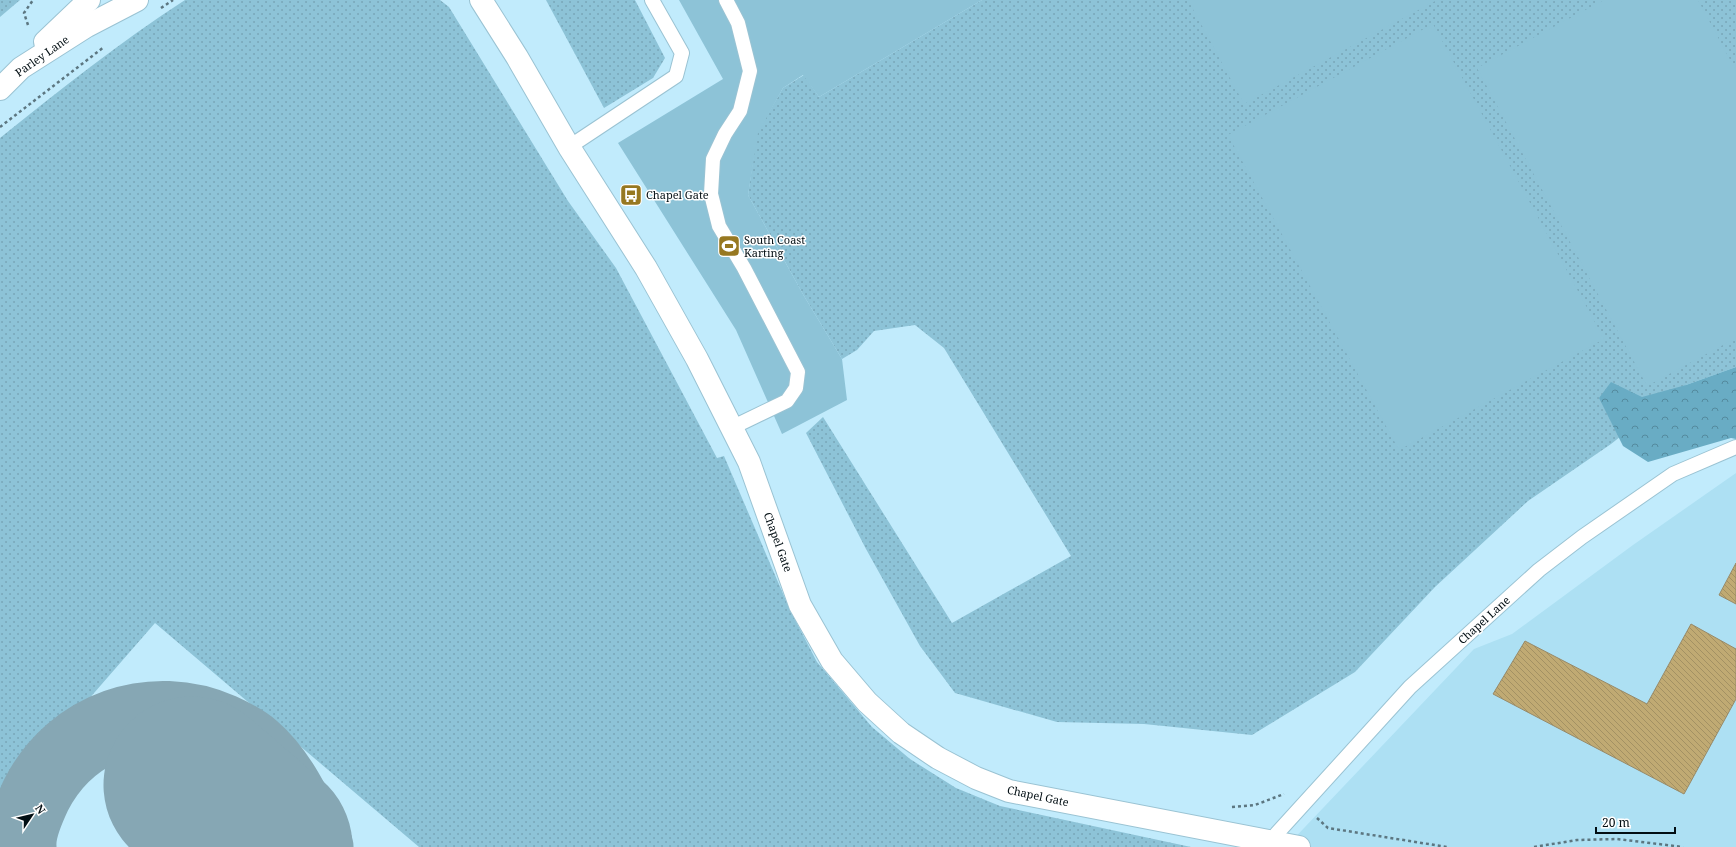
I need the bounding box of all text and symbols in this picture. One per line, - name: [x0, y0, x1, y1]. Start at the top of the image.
- street label: Parley Lane: [12, 31, 72, 80]
- bus stop icon: Chapel Gate: [618, 182, 644, 208]
- place label: Chapel Gate: [646, 187, 709, 202]
- place label: South Coast Karting: [744, 232, 805, 260]
- sports icon: South Coast Karting: [716, 233, 742, 259]
- street label: Chapel Gate: [761, 510, 796, 574]
- street label: Chapel Lane: [1455, 592, 1513, 647]
- street label: Chapel Gate: [1006, 782, 1070, 809]
- north arrow: [12, 795, 52, 835]
- text: N: [32, 801, 49, 817]
- scale bar: [1596, 809, 1675, 835]
- text: 20 m: [1602, 814, 1630, 831]

